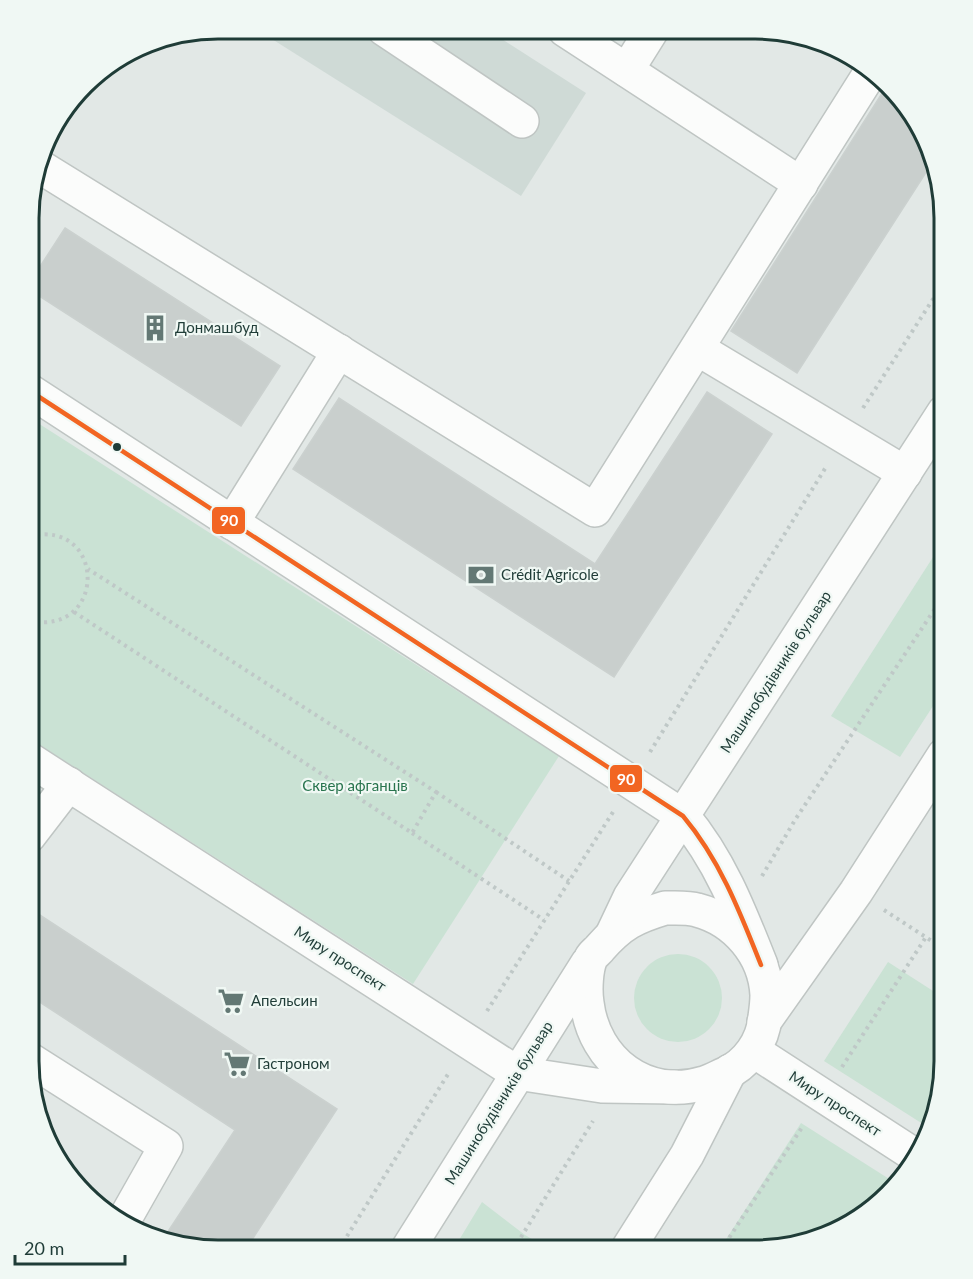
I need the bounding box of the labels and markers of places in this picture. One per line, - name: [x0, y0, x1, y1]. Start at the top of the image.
- building icon: Донмашбуд: [140, 313, 170, 343]
- place label: Донмашбуд: [175, 318, 258, 336]
- unlabelled marker: [111, 441, 123, 453]
- bank icon: Crédit Agricole: [466, 560, 496, 590]
- place label: Crédit Agricole: [501, 565, 599, 583]
- supermarket icon: Апельсин: [216, 986, 246, 1016]
- place label: Апельсин: [251, 991, 318, 1009]
- supermarket icon: Гастроном: [222, 1049, 252, 1079]
- place label: Гастроном: [257, 1054, 329, 1072]

